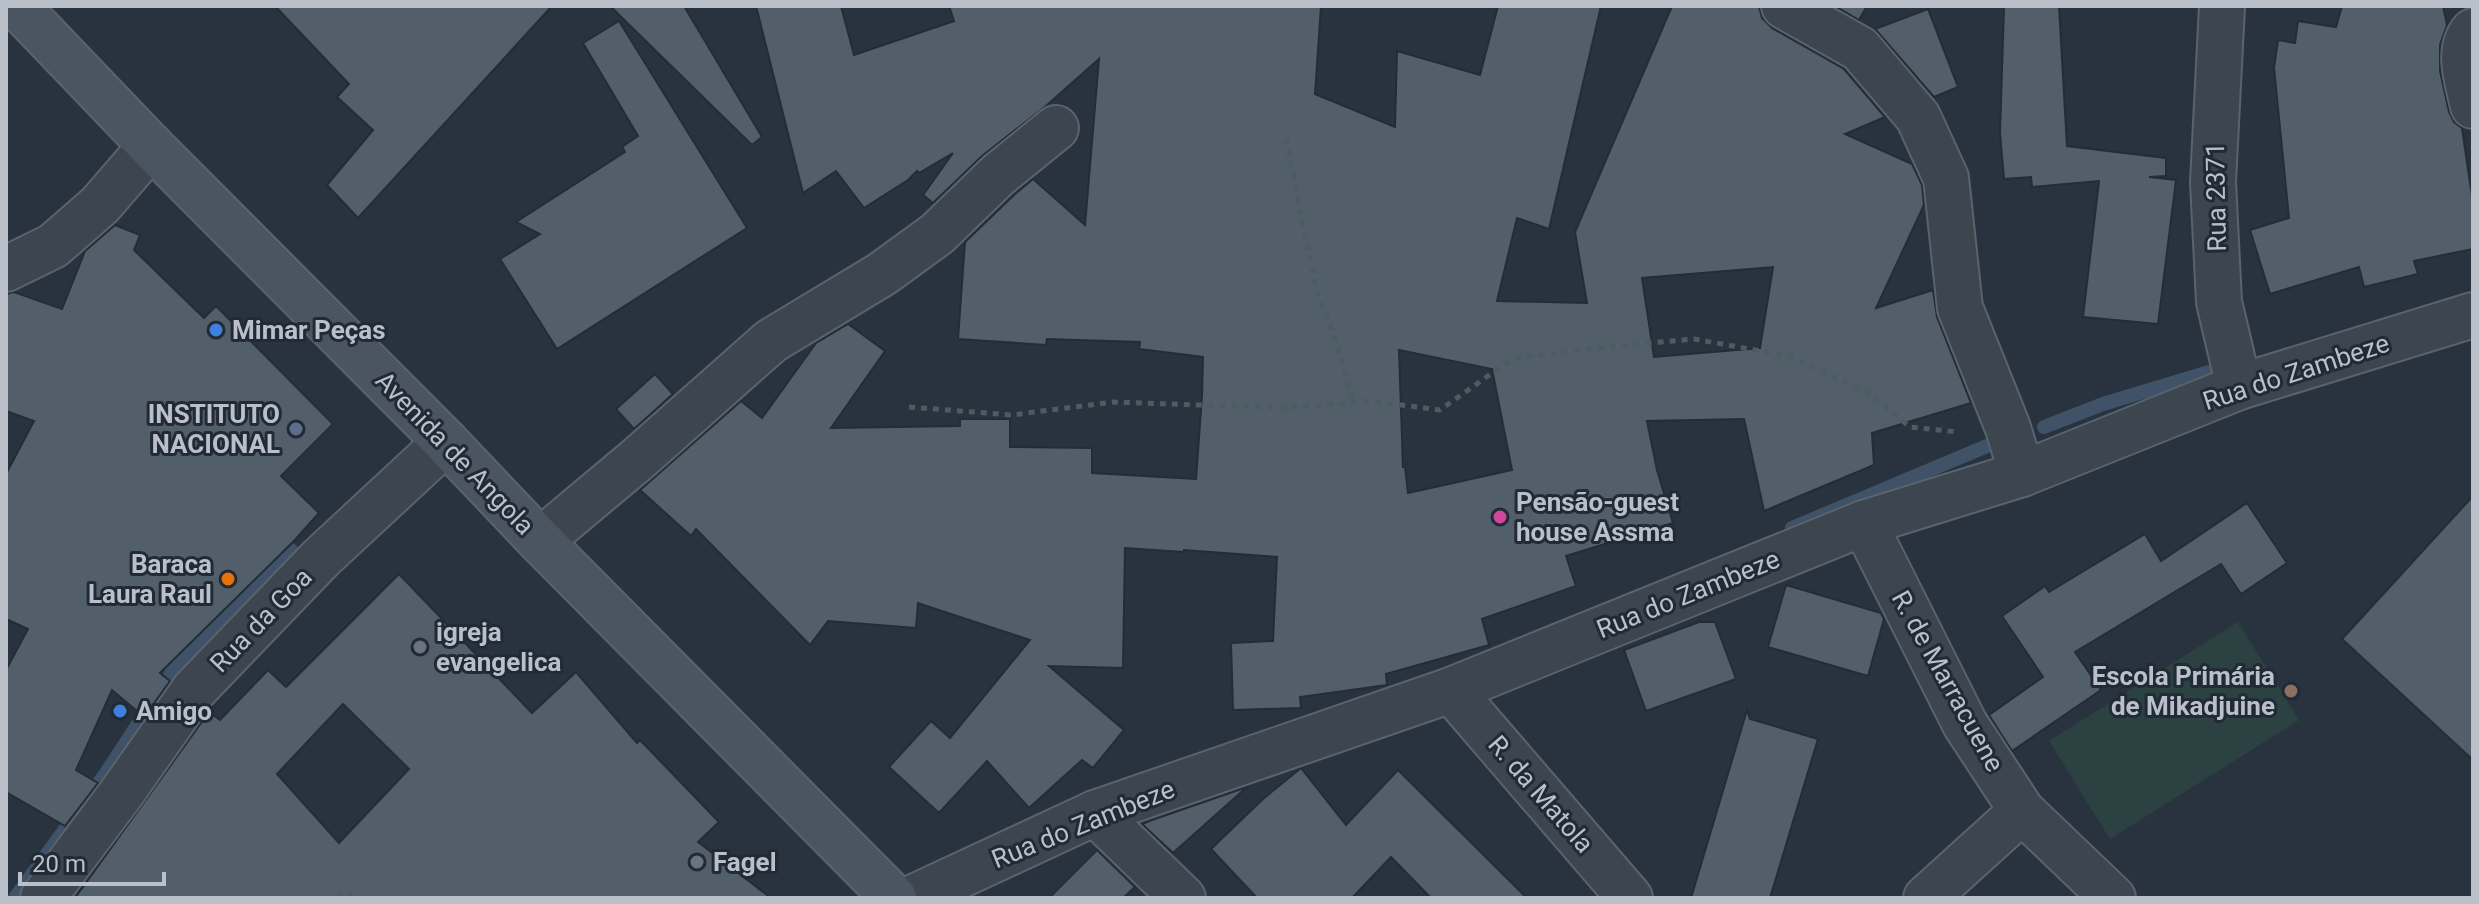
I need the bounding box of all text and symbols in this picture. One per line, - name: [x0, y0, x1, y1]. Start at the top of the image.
- street label: Rua 2371: [2200, 142, 2232, 252]
- place label: Mimar Peças: [232, 315, 386, 345]
- marker: Mimar Peças: [207, 321, 225, 339]
- street label: Rua do Zambeze: [2199, 328, 2393, 416]
- street label: Avenida de Angola: [370, 365, 540, 541]
- place label: INSTITUTO NACIONAL: [148, 399, 280, 459]
- marker: INSTITUTO NACIONAL: [287, 420, 305, 438]
- place label: Pensão-guest house Assma: [1516, 487, 1679, 547]
- marker: Pensão-guest house Assma: [1491, 508, 1509, 526]
- street label: Rua do Zambeze: [1592, 544, 1784, 644]
- place label: Baraca Laura Raul: [88, 549, 212, 609]
- street label: Rua da Goa: [204, 562, 318, 678]
- marker: Baraca Laura Raul: [219, 570, 237, 588]
- street label: R. de Marracuene: [1886, 585, 2010, 777]
- place label: igreja evangelica: [436, 617, 562, 677]
- marker: igreja evangelica: [411, 638, 429, 656]
- place label: Escola Primária de Mikadjuine: [2092, 661, 2275, 721]
- marker: Escola Primária de Mikadjuine: [2282, 682, 2300, 700]
- place label: Amigo: [136, 696, 212, 726]
- marker: Amigo: [111, 702, 129, 720]
- street label: R. da Matola: [1482, 729, 1600, 859]
- street label: Rua do Zambeze: [987, 774, 1179, 874]
- scale bar: [20, 836, 164, 886]
- place label: Fagel: [713, 847, 777, 877]
- text: 20 m: [32, 850, 86, 878]
- marker: Fagel: [688, 853, 706, 871]

